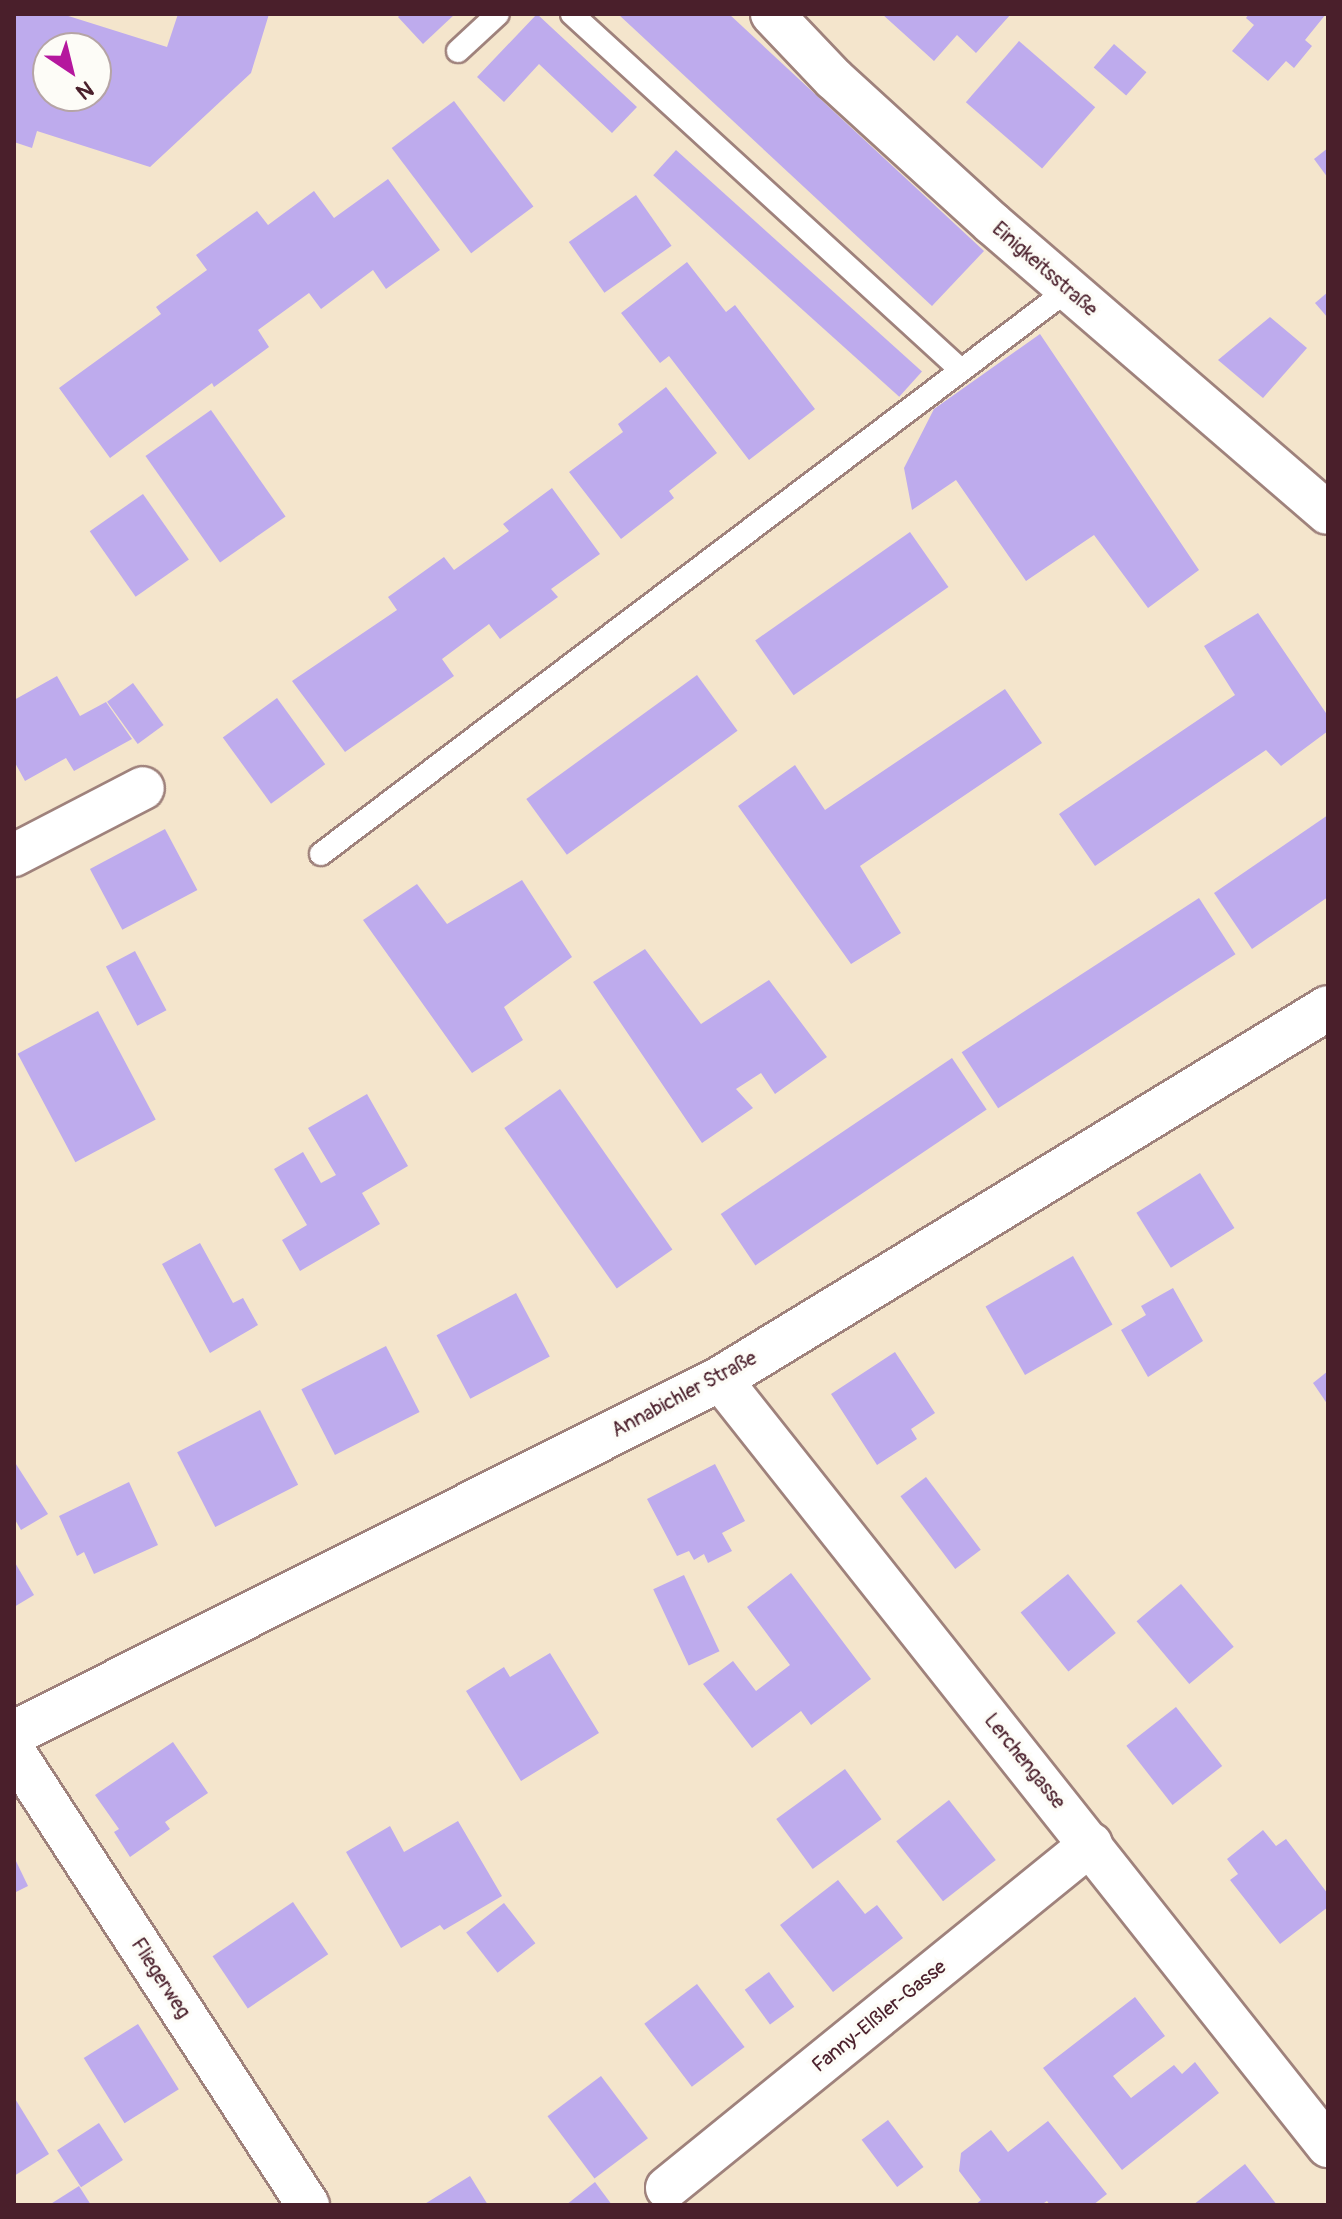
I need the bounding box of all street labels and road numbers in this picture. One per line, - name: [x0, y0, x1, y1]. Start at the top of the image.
- street label: Einigkeitsstraße: [987, 217, 1103, 321]
- street label: Annabichler Straße: [607, 1346, 761, 1442]
- street label: Lerchengasse: [979, 1708, 1071, 1814]
- street label: Fliegerweg: [126, 1933, 196, 2023]
- street label: Fanny-Elßler-Gasse: [807, 1955, 951, 2077]

